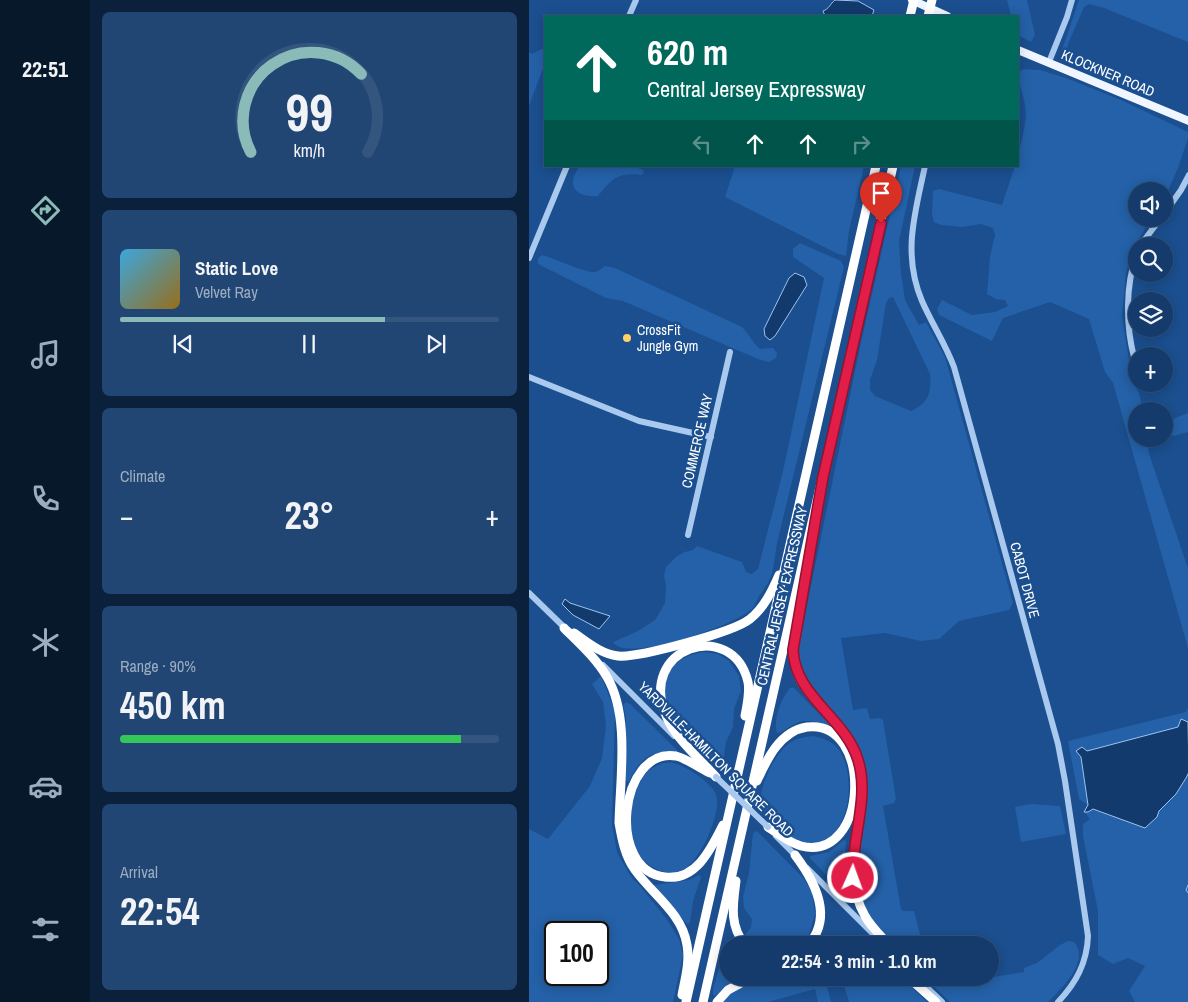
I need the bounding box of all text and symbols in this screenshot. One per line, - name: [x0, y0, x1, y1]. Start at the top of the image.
- text: 620 m: [647, 29, 728, 76]
- icon: ahead: [564, 35, 629, 100]
- street label: KLOCKNER ROAD: [1059, 45, 1157, 101]
- text: 22:51: [22, 54, 68, 84]
- text: Central Jersey Expressway: [647, 74, 866, 104]
- text: 99: [286, 77, 333, 147]
- icon: left: [688, 130, 716, 158]
- icon: ahead: [741, 130, 769, 158]
- icon: ahead: [794, 130, 822, 158]
- icon: right: [847, 130, 875, 158]
- text: km/h: [294, 139, 325, 163]
- pin: [860, 172, 902, 223]
- icon: arrive: [867, 179, 895, 207]
- map controls: [1128, 182, 1173, 447]
- button: sound: [1128, 182, 1173, 227]
- icon: directions: [28, 193, 63, 228]
- button: search: [1128, 237, 1173, 282]
- text: Static Love: [195, 255, 278, 281]
- text: Velvet Ray: [195, 281, 258, 303]
- button: layers: [1128, 292, 1173, 337]
- place label: CrossFit Jungle Gym: [637, 321, 698, 355]
- icon: previous: [169, 330, 197, 358]
- icon: pause: [295, 330, 323, 358]
- icon: next: [422, 330, 450, 358]
- marker: CrossFit Jungle Gym: [621, 332, 633, 344]
- icon: music: [28, 337, 63, 372]
- button: +: [1128, 347, 1173, 392]
- street label: COMMERCE WAY: [677, 392, 717, 490]
- button: −: [1128, 402, 1173, 447]
- text: Climate: [120, 465, 165, 487]
- icon: phone: [28, 481, 63, 516]
- text: 23°: [285, 490, 334, 541]
- text: −: [120, 497, 133, 535]
- text: +: [486, 497, 499, 535]
- street label: CENTRAL JERSEY EXPRESSWAY: [753, 504, 811, 687]
- street label: CABOT DRIVE: [1006, 540, 1044, 620]
- icon: climate: [28, 625, 63, 660]
- text: Range · 90%: [120, 655, 196, 677]
- street label: YARDVILLE-HAMILTON SQUARE ROAD: [635, 678, 797, 840]
- text: 450 km: [120, 680, 226, 731]
- icon: car: [28, 769, 63, 804]
- position arrow: [826, 851, 878, 903]
- text: Arrival: [120, 861, 158, 883]
- text: 22:54: [120, 886, 200, 937]
- icon: filters: [28, 912, 63, 947]
- speed limit sign: 100: [544, 921, 609, 986]
- text: 22:54 · 3 min · 1.0 km: [781, 948, 937, 974]

